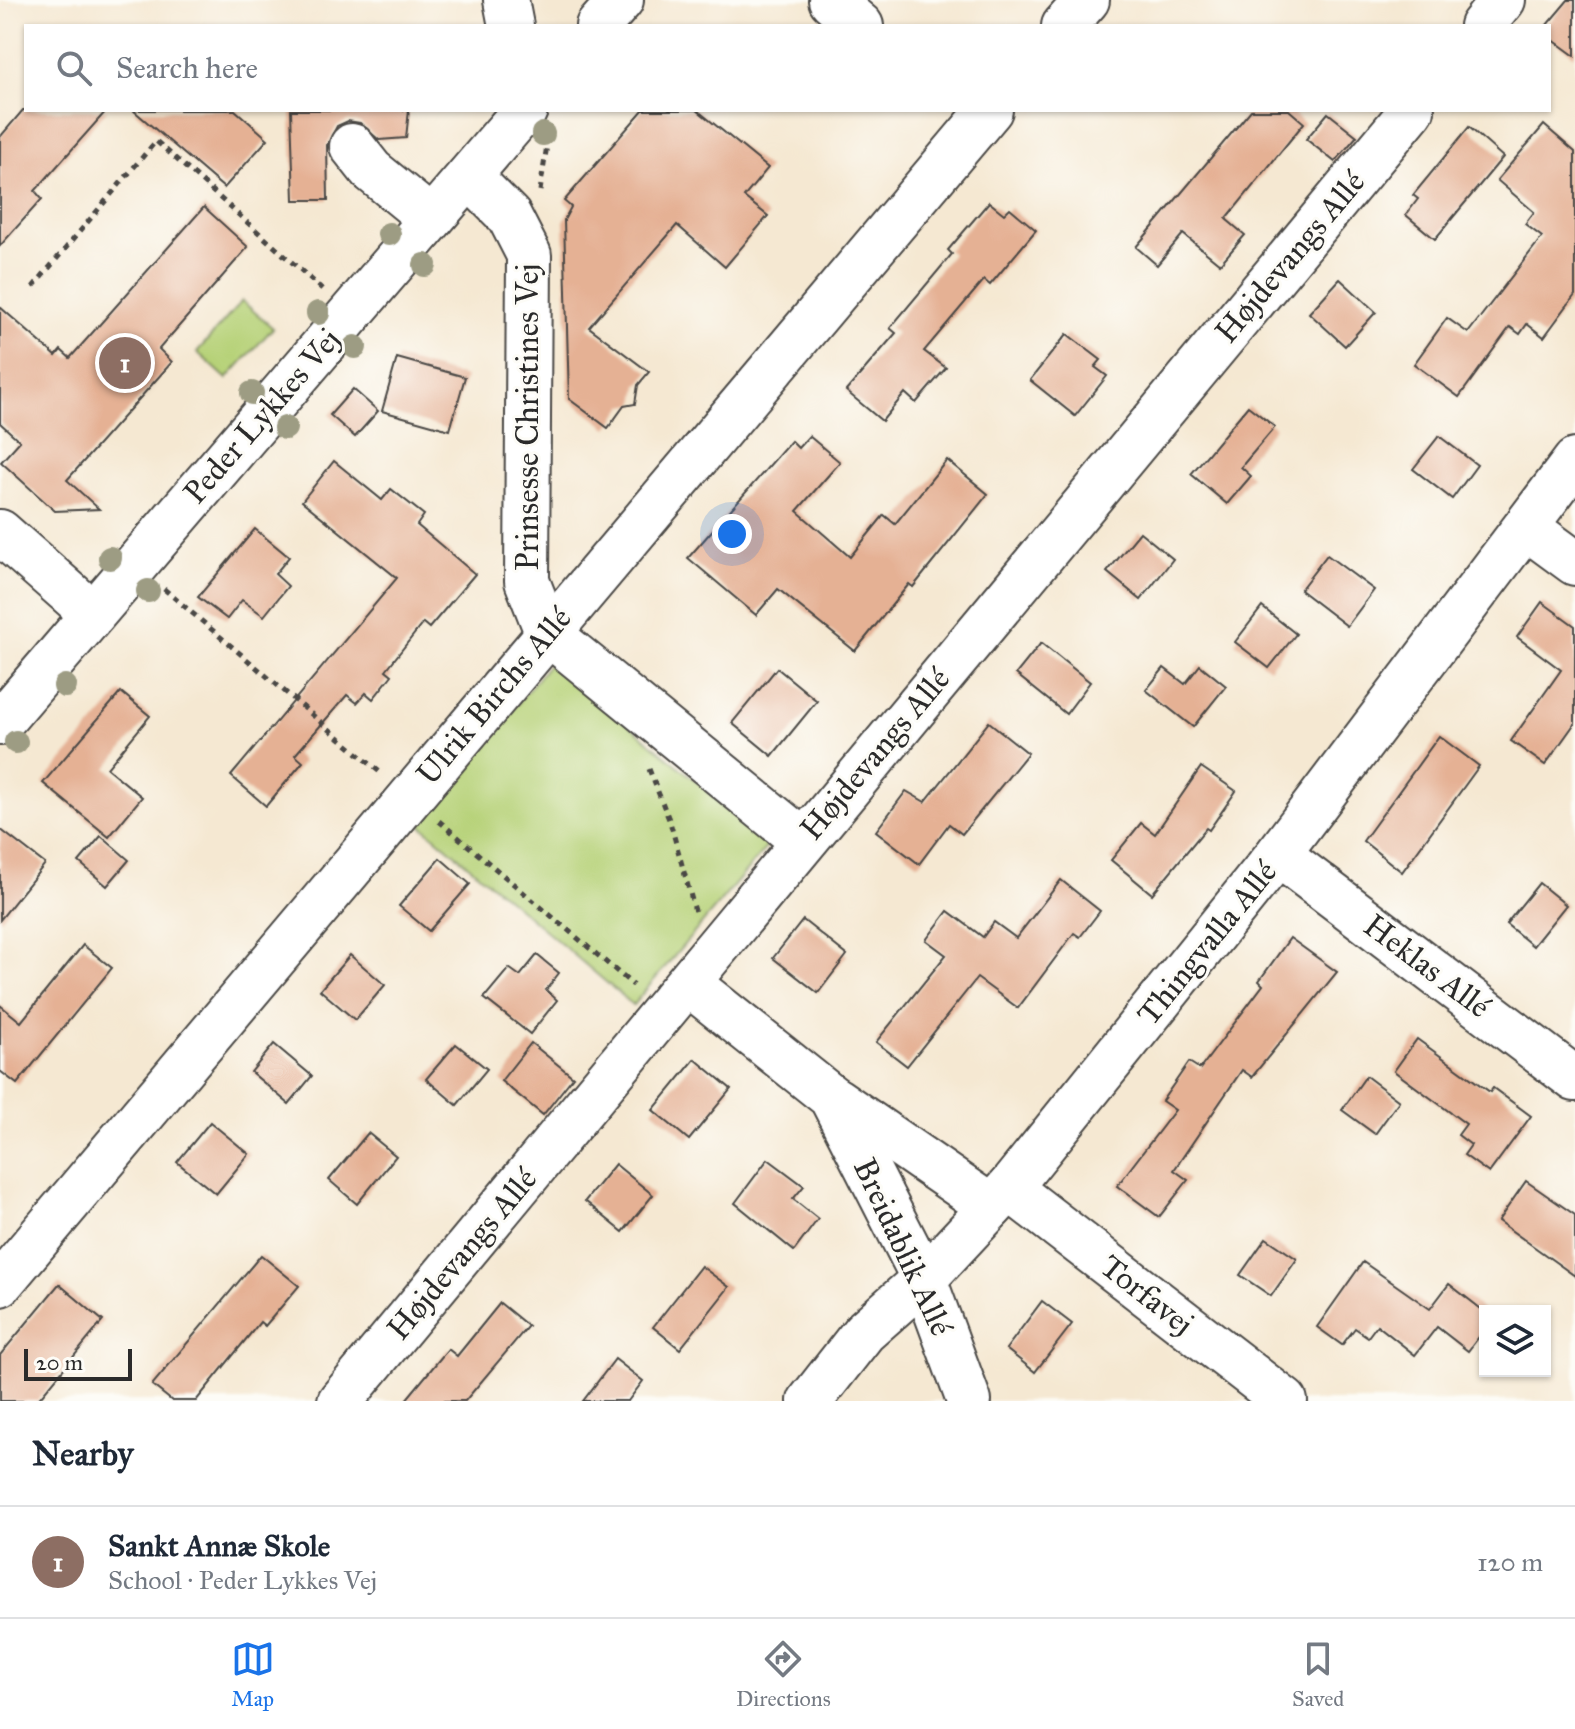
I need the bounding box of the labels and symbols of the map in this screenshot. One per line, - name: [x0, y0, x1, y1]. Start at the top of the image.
- street label: Højdevangs Allé: [1207, 163, 1374, 351]
- street label: Prinsesse Christines Vej: [508, 263, 547, 571]
- street label: Peder Lykkes Vej: [175, 320, 349, 512]
- pin: 1: [99, 333, 151, 393]
- your location: [712, 514, 752, 554]
- street label: Ulrik Birchs Allé: [408, 599, 580, 793]
- street label: Højdevangs Allé: [792, 660, 959, 848]
- street label: Thingvalla Allé: [1129, 852, 1286, 1033]
- street label: Heklas Allé: [1356, 906, 1498, 1027]
- street label: Breidablik Allé: [845, 1152, 961, 1342]
- street label: Højdevangs Allé: [379, 1160, 546, 1348]
- street label: Torfavej: [1093, 1247, 1201, 1343]
- scale bar: [24, 1345, 132, 1381]

